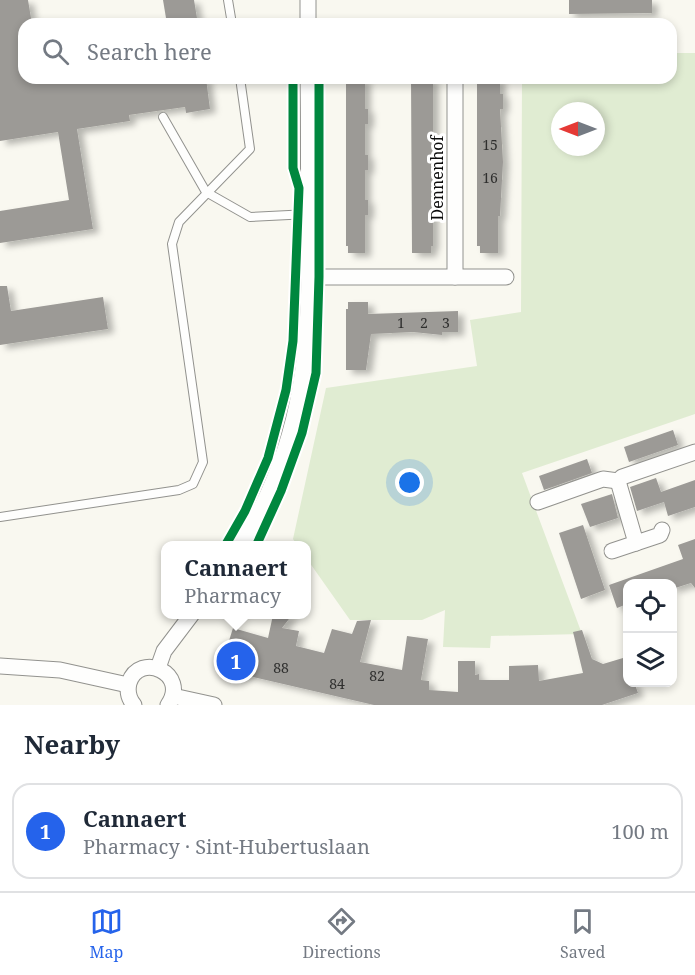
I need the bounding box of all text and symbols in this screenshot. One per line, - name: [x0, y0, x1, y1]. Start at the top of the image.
- search box: [18, 18, 677, 84]
- icon: search: [39, 35, 72, 68]
- text: Search here: [87, 36, 212, 66]
- north arrow: [551, 102, 605, 156]
- street label: Dennenhof: [426, 133, 448, 221]
- house number: 15: [482, 135, 498, 154]
- house number: 16: [482, 168, 498, 187]
- house number: 1: [397, 313, 405, 332]
- house number: 2: [420, 313, 428, 332]
- house number: 3: [442, 313, 450, 332]
- your location: [395, 468, 424, 497]
- popup: [161, 541, 311, 619]
- text: Cannaert: [184, 552, 288, 582]
- map controls: [623, 579, 677, 687]
- button: locate: [623, 579, 677, 633]
- text: Pharmacy: [184, 582, 281, 609]
- button: layers: [623, 633, 677, 687]
- pin: 1: [216, 638, 256, 684]
- house number: 88: [273, 658, 289, 677]
- house number: 82: [369, 666, 385, 685]
- house number: 84: [329, 674, 345, 693]
- text: Nearby: [24, 726, 120, 762]
- text: Cannaert: [83, 803, 186, 833]
- text: 1: [40, 818, 51, 845]
- text: 100 m: [611, 818, 669, 845]
- text: Pharmacy · Sint-Hubertuslaan: [83, 833, 370, 860]
- tab: Map: [90, 905, 123, 963]
- tab: Directions: [303, 905, 381, 963]
- tab: Saved: [560, 905, 605, 963]

